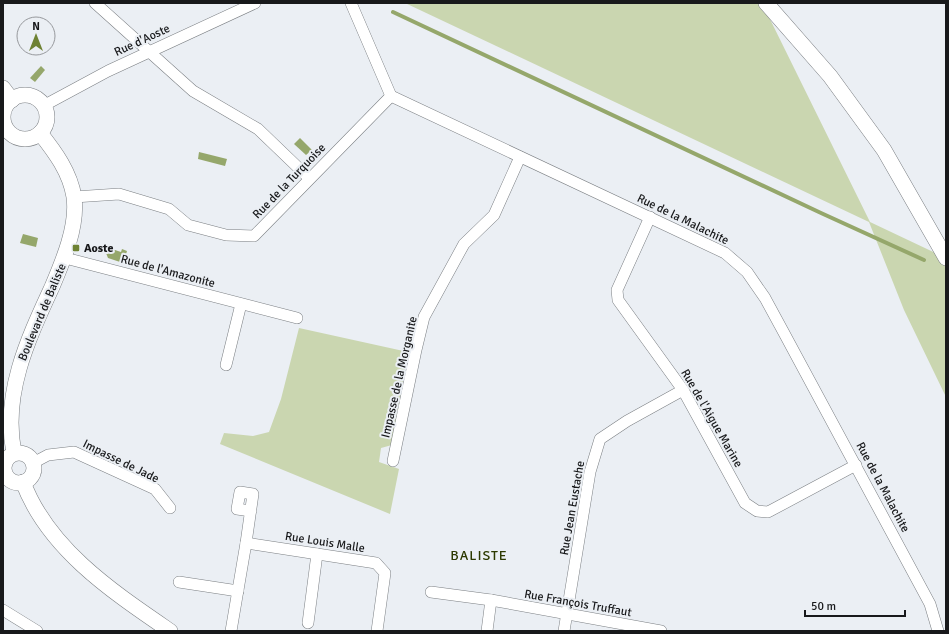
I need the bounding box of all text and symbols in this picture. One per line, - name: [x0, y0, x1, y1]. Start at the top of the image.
- north arrow: [16, 16, 56, 56]
- text: N: [32, 20, 40, 33]
- street label: Rue d'Aoste: [112, 21, 172, 60]
- street label: Rue de la Turquoise: [250, 141, 329, 222]
- street label: Rue de la Malachite: [634, 191, 731, 248]
- place label: Aoste: [84, 241, 114, 256]
- marker: Aoste: [71, 243, 81, 253]
- street label: Rue de l'Amazonite: [119, 252, 217, 291]
- street label: Boulevard de Baliste: [15, 261, 70, 363]
- street label: Impasse de la Morganite: [378, 315, 421, 439]
- street label: Rue de l'Aigue Marine: [677, 366, 746, 470]
- street label: Impasse de Jade: [80, 436, 161, 486]
- street label: Rue de la Malachite: [852, 439, 913, 535]
- street label: Rue Jean Eustache: [557, 460, 588, 557]
- street label: Rue Louis Malle: [284, 529, 366, 556]
- district label: BALISTE: [450, 547, 508, 564]
- street label: Rue François Truffaut: [523, 587, 633, 620]
- scale bar: [805, 592, 905, 618]
- text: 50 m: [811, 599, 836, 614]

